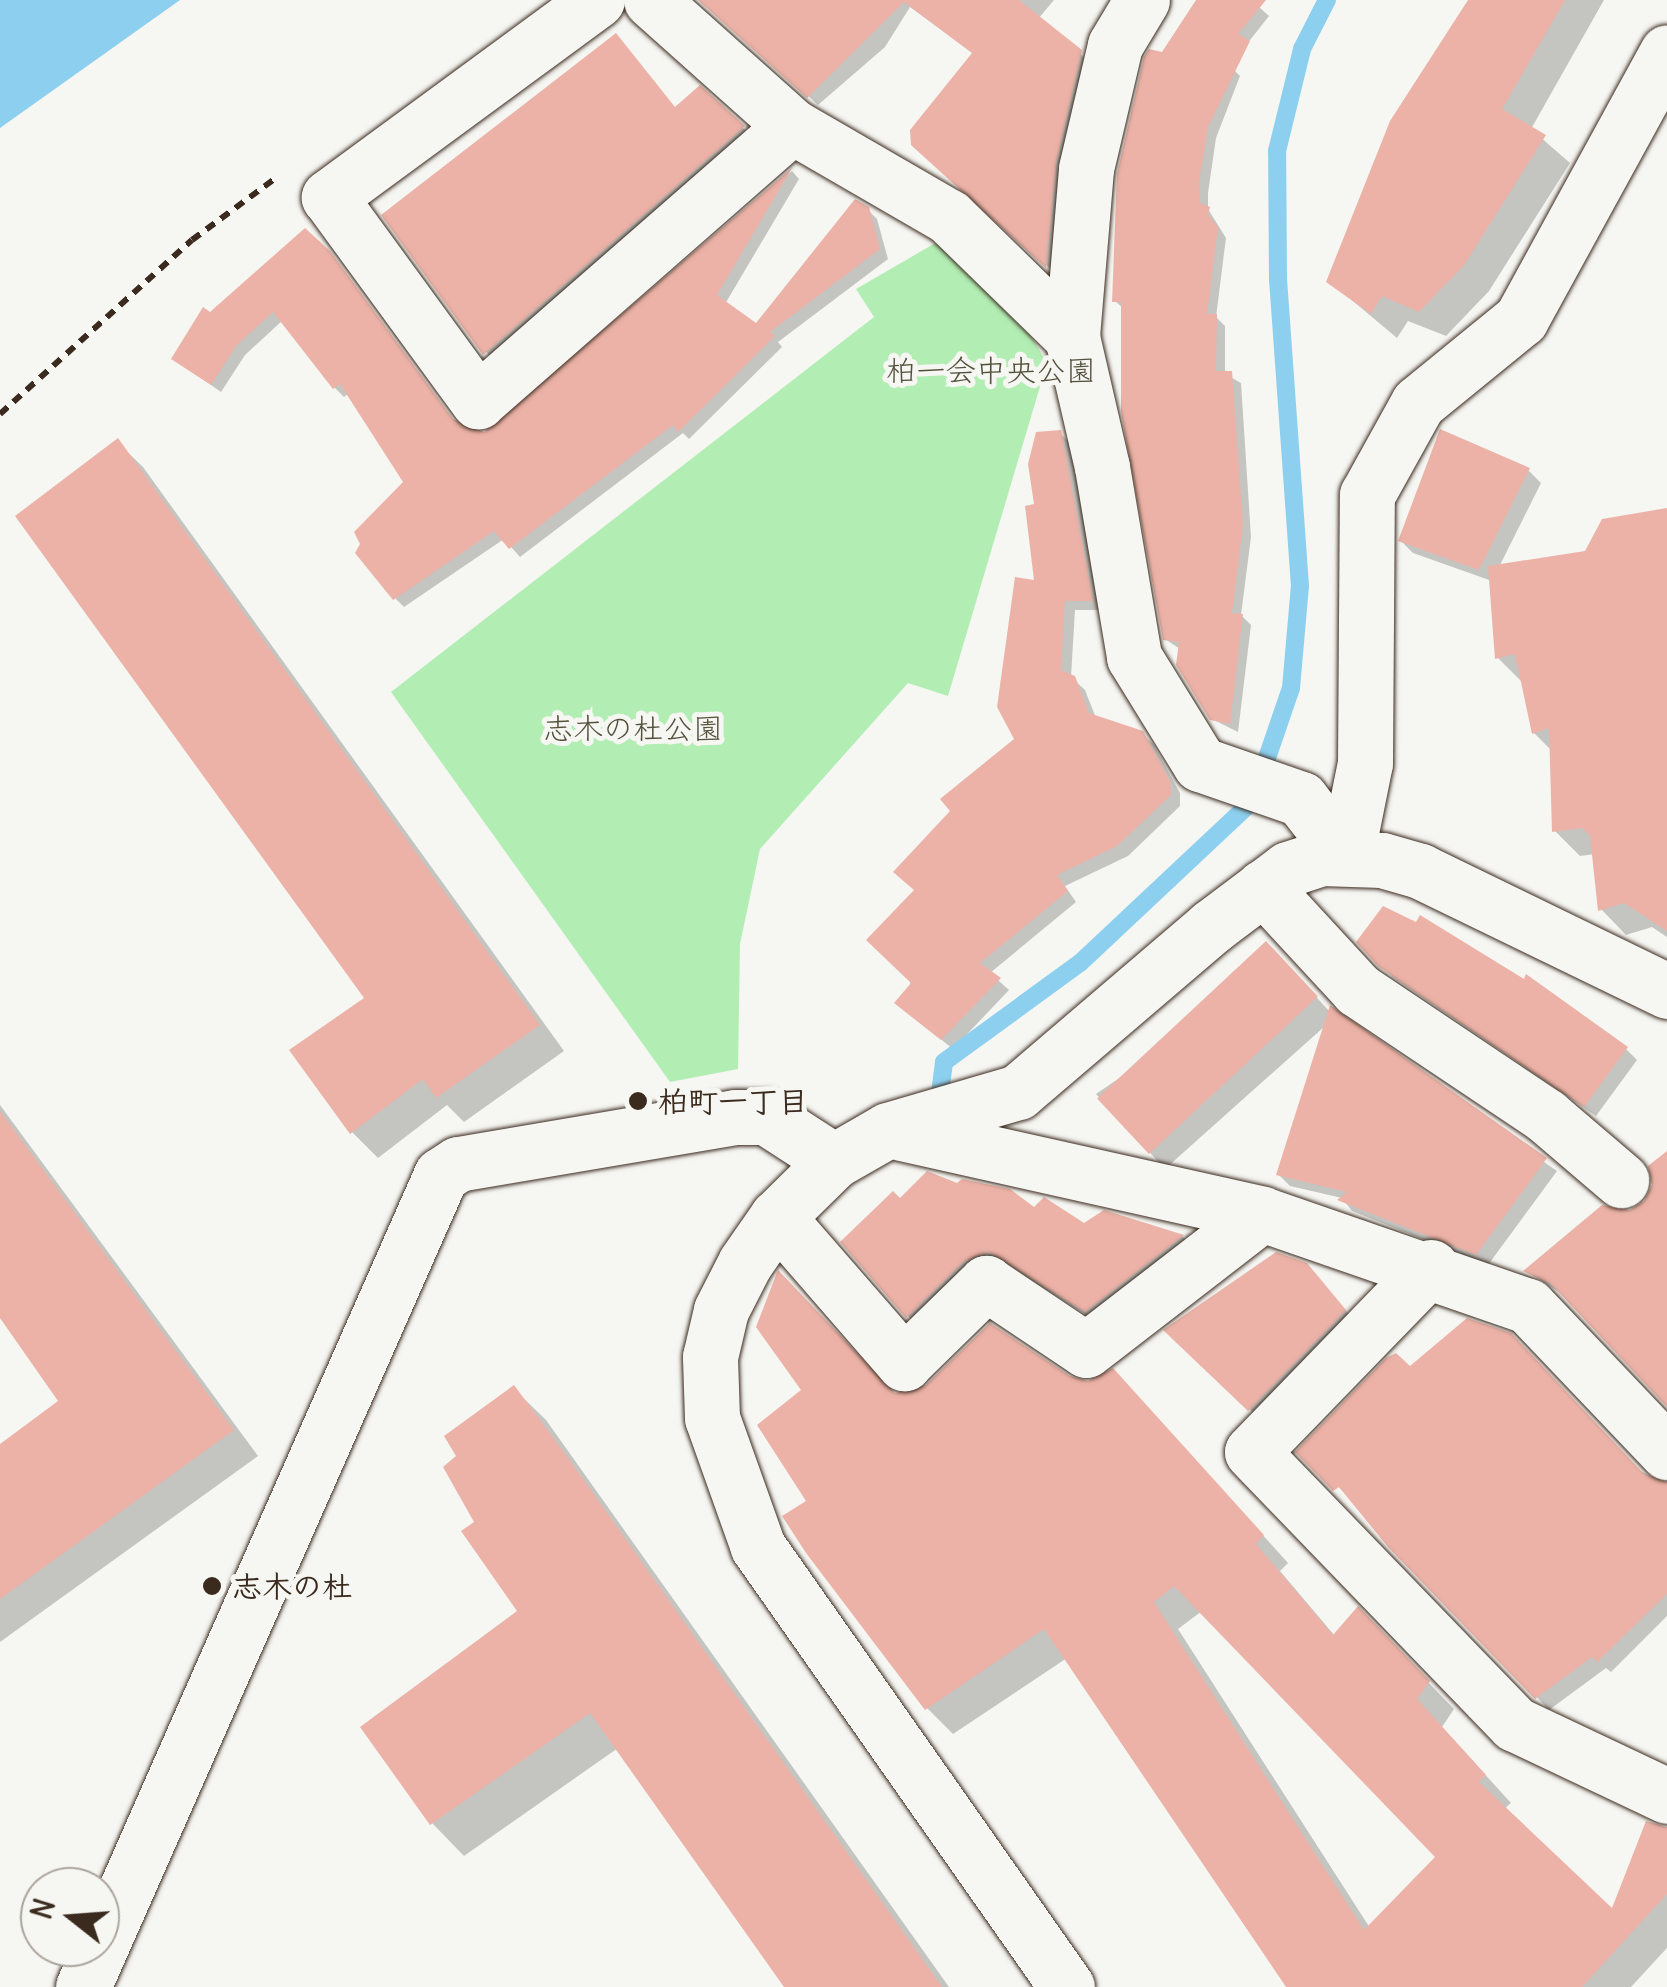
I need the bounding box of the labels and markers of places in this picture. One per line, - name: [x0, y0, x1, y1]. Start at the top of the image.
- place label: 柏町一丁目: [658, 1083, 808, 1119]
- marker: 柏町一丁目: [627, 1090, 649, 1112]
- place label: 志木の杜: [232, 1568, 352, 1604]
- marker: 志木の杜: [201, 1575, 223, 1597]

